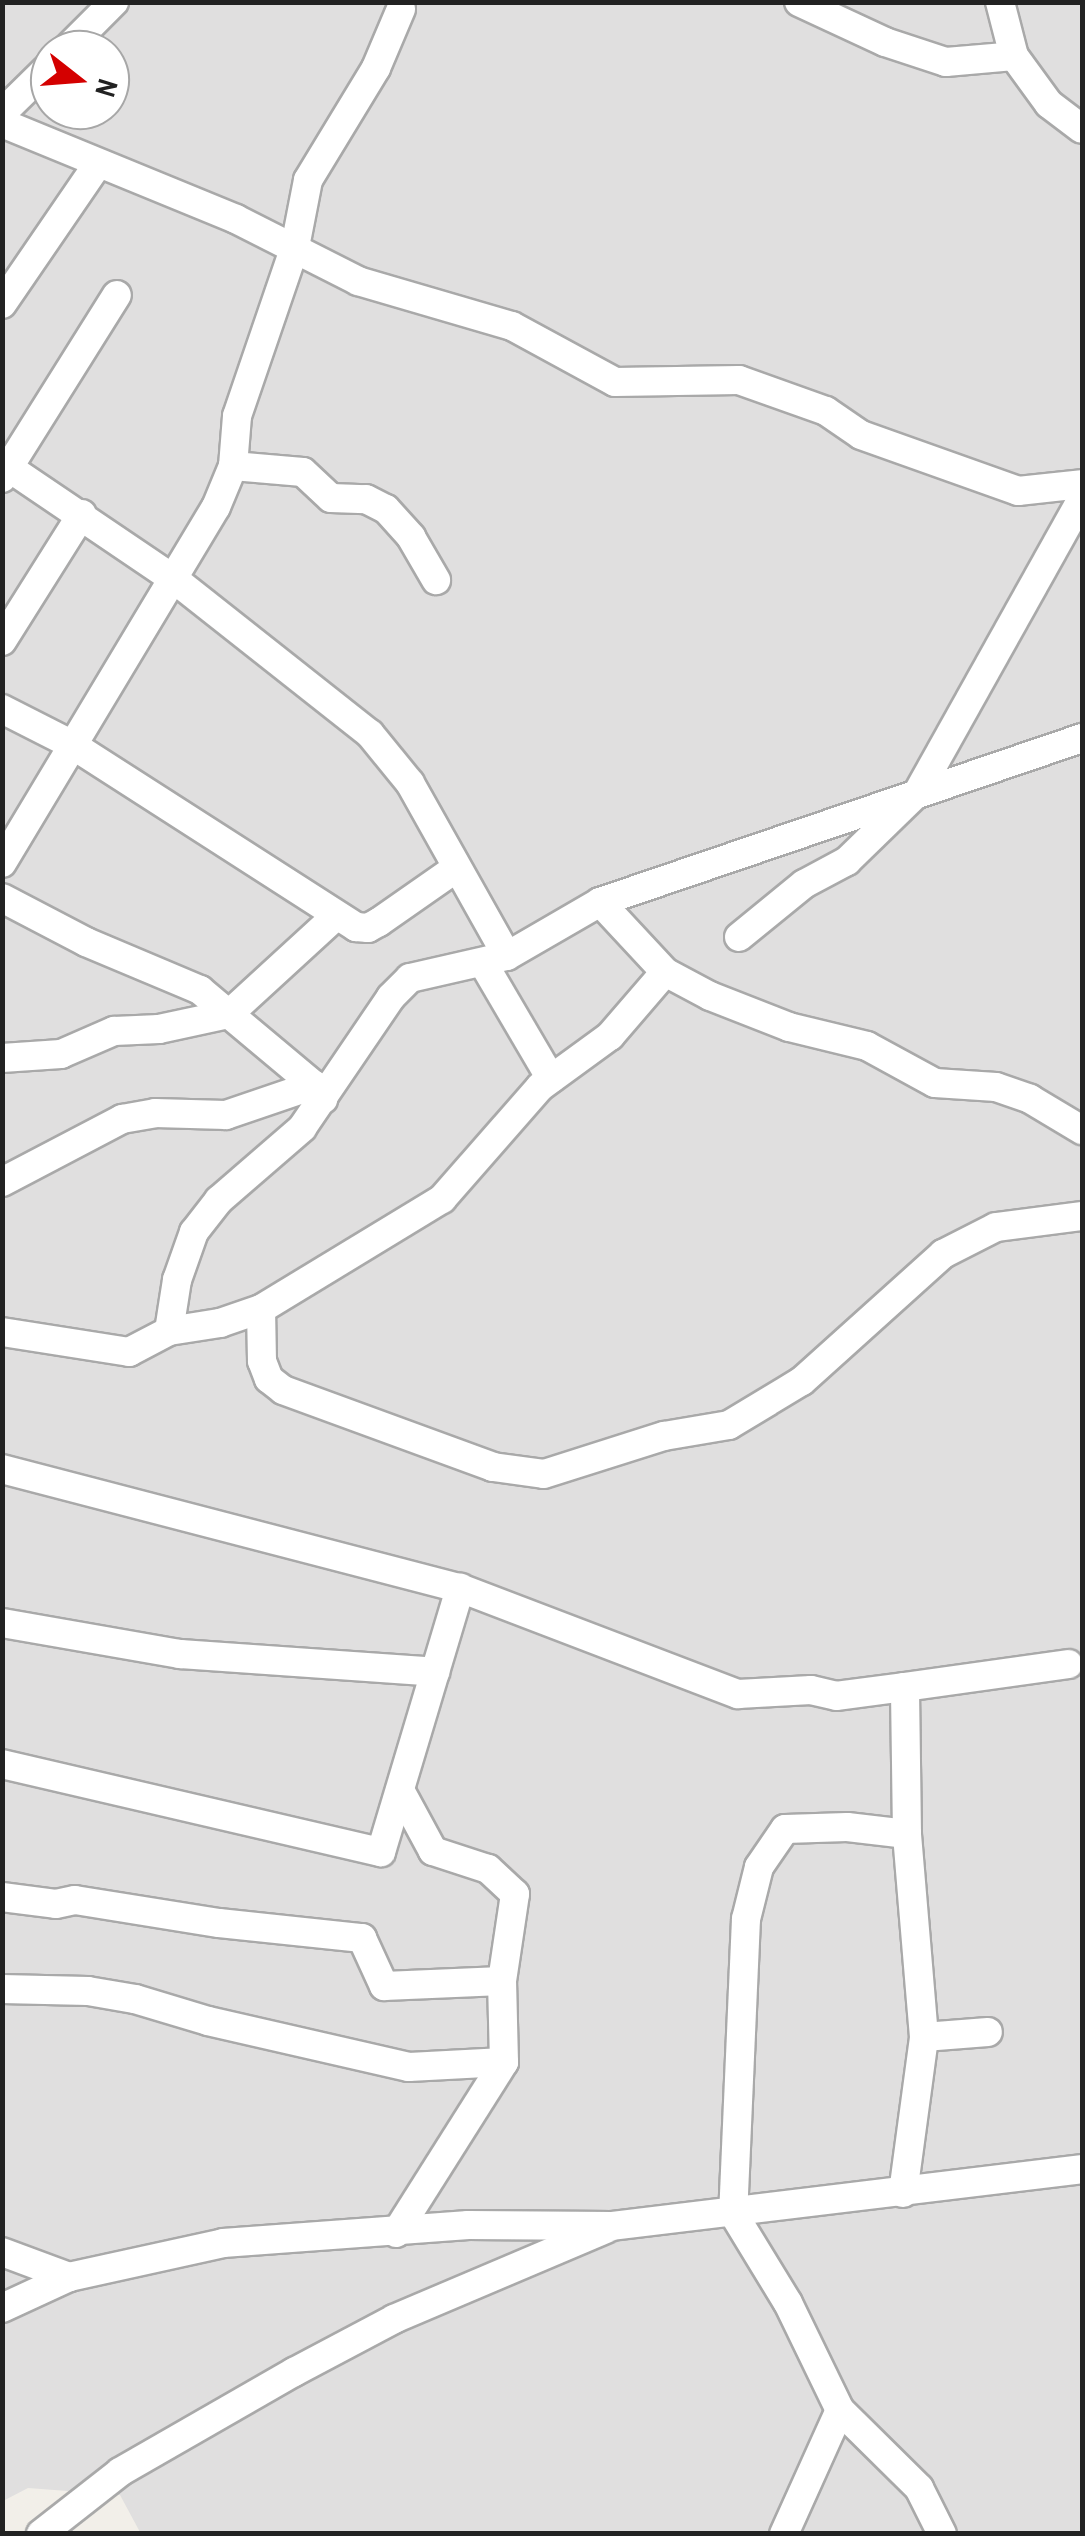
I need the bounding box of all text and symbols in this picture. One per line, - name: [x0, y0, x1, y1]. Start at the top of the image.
- north arrow: [30, 30, 130, 130]
- text: N: [86, 75, 127, 102]

